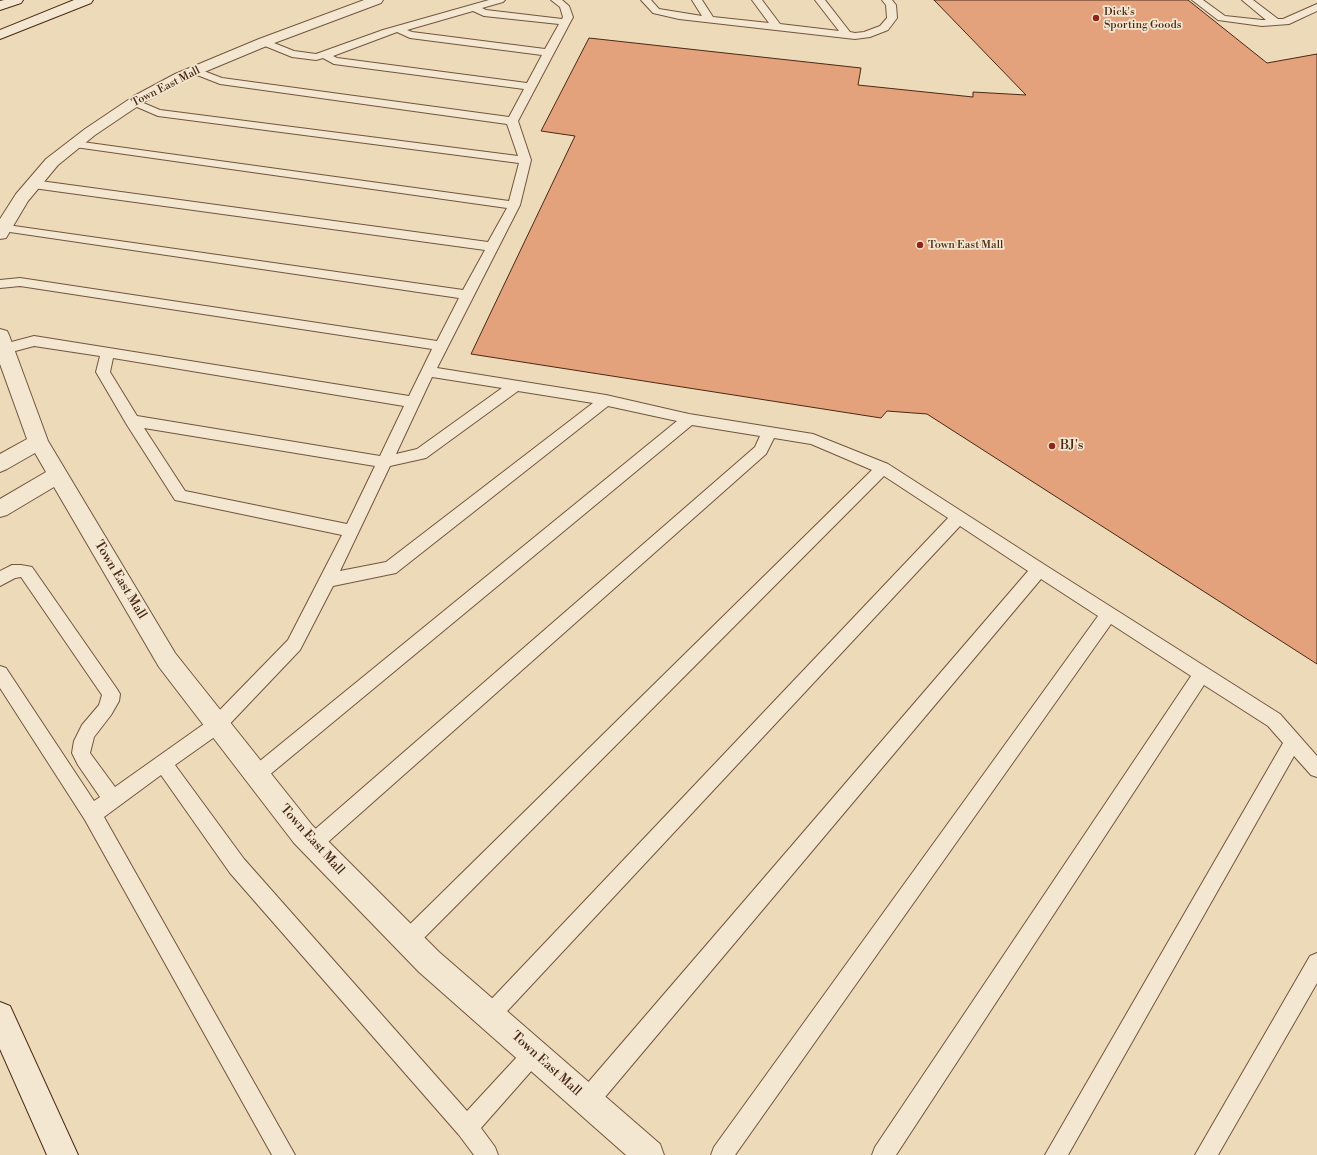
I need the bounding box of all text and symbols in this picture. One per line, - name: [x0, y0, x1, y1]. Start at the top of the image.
- place label: Dick's Sporting Goods: [1104, 5, 1181, 31]
- marker: Dick's Sporting Goods: [1091, 13, 1101, 23]
- street label: Town East Mall: [130, 64, 202, 110]
- place label: Town East Mall: [928, 238, 1003, 252]
- marker: Town East Mall: [915, 240, 925, 250]
- place label: BJ's: [1060, 438, 1084, 454]
- marker: BJ's: [1047, 441, 1057, 451]
- street label: Town East Mall: [90, 538, 150, 622]
- street label: Town East Mall: [276, 802, 348, 878]
- street label: Town East Mall: [508, 1028, 584, 1100]

